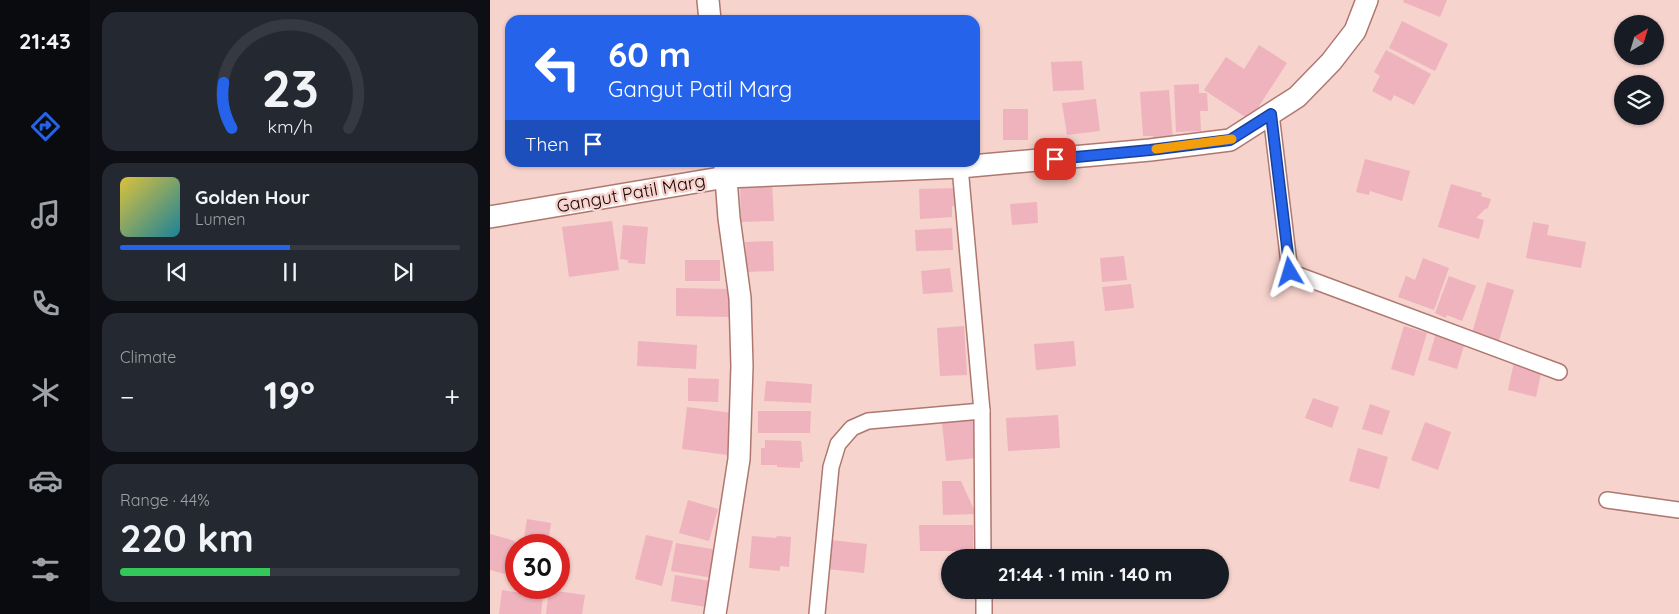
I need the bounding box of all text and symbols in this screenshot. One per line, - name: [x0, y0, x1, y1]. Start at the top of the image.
- north arrow: [1614, 15, 1664, 65]
- map controls: [1614, 15, 1664, 125]
- text: 21:43: [19, 27, 71, 55]
- text: 60 m: [608, 32, 691, 76]
- icon: left: [525, 35, 590, 100]
- text: 23: [261, 55, 319, 120]
- text: Gangut Patil Marg: [608, 75, 792, 103]
- button: layers: [1614, 75, 1664, 125]
- icon: directions: [28, 109, 63, 144]
- text: km/h: [267, 115, 313, 137]
- icon: arrive: [579, 130, 607, 158]
- text: Then: [525, 132, 569, 156]
- pin: [1034, 138, 1076, 180]
- icon: arrive: [1041, 145, 1069, 173]
- street label: Gangut Patil Marg: [555, 169, 707, 217]
- text: Golden Hour: [195, 185, 310, 209]
- icon: music: [28, 197, 63, 232]
- text: Lumen: [195, 209, 246, 229]
- position arrow: [1263, 245, 1315, 297]
- icon: previous: [163, 258, 191, 286]
- icon: pause: [276, 258, 304, 286]
- icon: next: [389, 258, 417, 286]
- icon: phone: [28, 286, 63, 321]
- text: Climate: [120, 347, 176, 367]
- text: 19°: [264, 371, 315, 419]
- icon: climate: [28, 375, 63, 410]
- text: −: [120, 379, 135, 414]
- text: +: [444, 379, 460, 414]
- icon: car: [28, 463, 63, 498]
- text: Range · 44%: [120, 490, 210, 510]
- text: 220 km: [120, 514, 254, 562]
- speed limit sign: 30: [505, 534, 570, 599]
- icon: filters: [28, 552, 63, 587]
- text: 21:44 · 1 min · 140 m: [998, 562, 1172, 586]

